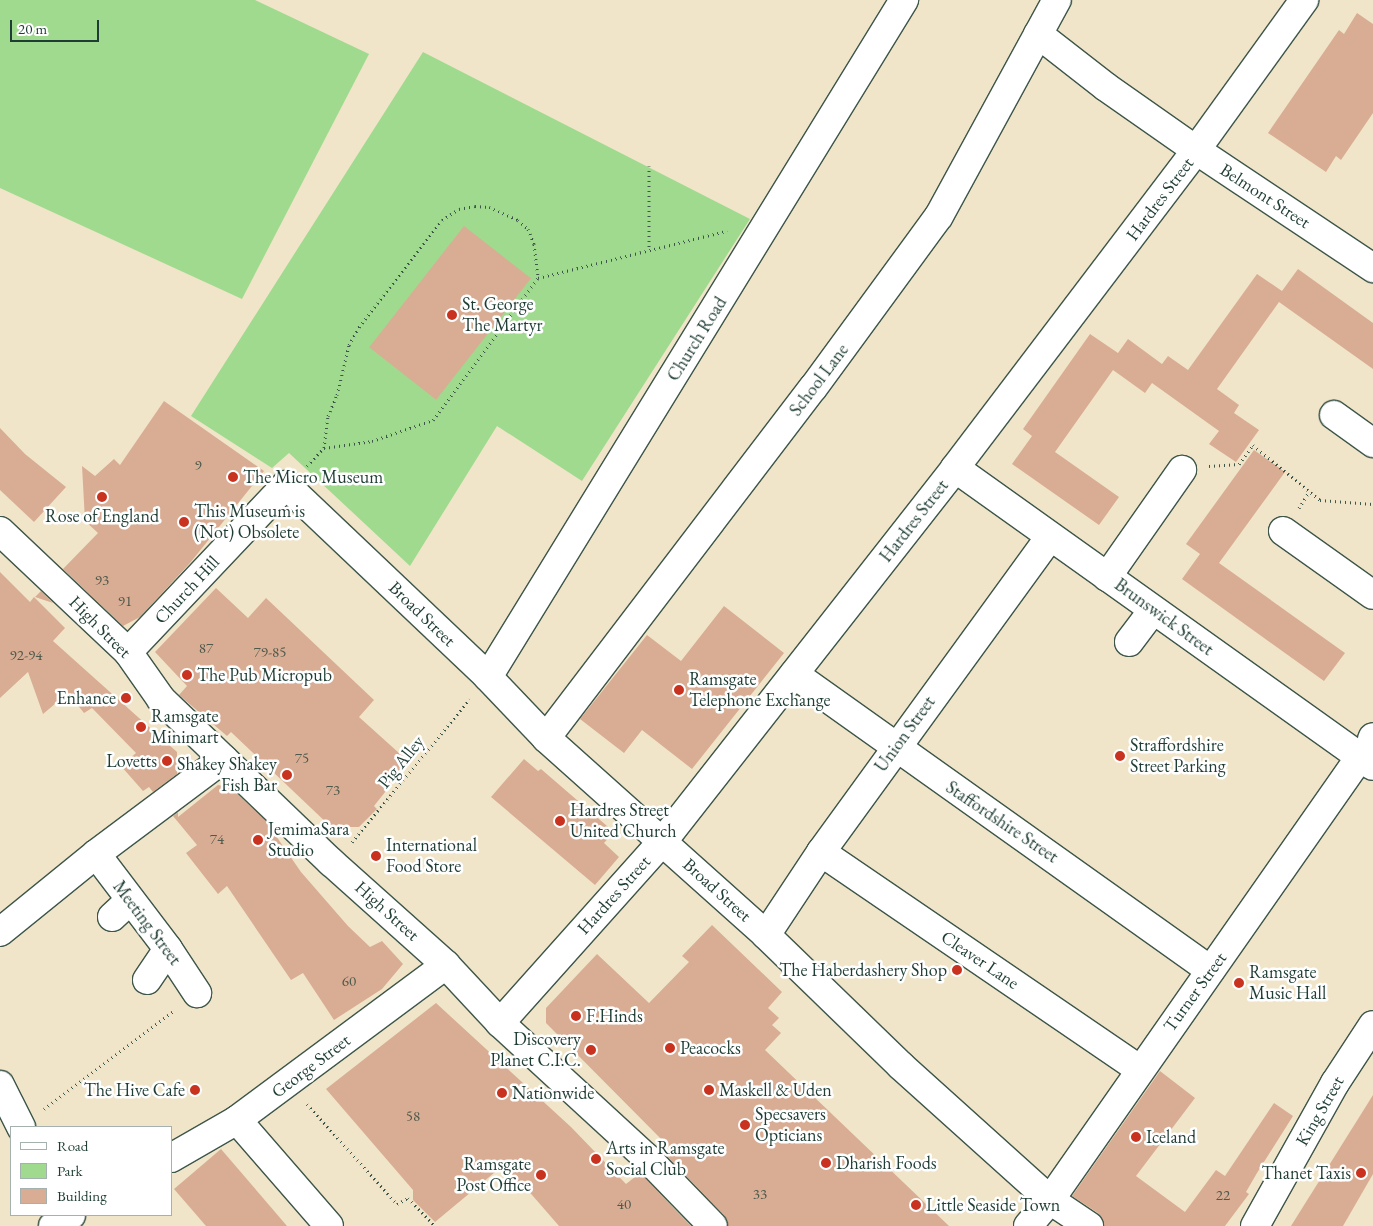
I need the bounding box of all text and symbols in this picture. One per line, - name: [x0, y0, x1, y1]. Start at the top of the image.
- scale bar: [12, 10, 101, 42]
- text: 20 m: [18, 19, 47, 38]
- street label: Hardres Street: [1122, 153, 1198, 245]
- street label: Belmont Street: [1216, 159, 1314, 233]
- street label: Church Road: [663, 293, 731, 385]
- place label: St. George The Martyr: [462, 294, 543, 336]
- marker: St. George The Martyr: [446, 309, 458, 321]
- street label: School Lane: [785, 340, 853, 420]
- house number: 9: [194, 456, 202, 474]
- place label: The Micro Museum: [243, 466, 383, 488]
- marker: The Micro Museum: [227, 471, 239, 483]
- street label: Hardres Street: [875, 475, 953, 567]
- marker: Rose of England: [96, 491, 108, 503]
- place label: This Museum is (Not) Obsolete: [194, 501, 305, 544]
- place label: Rose of England: [45, 505, 159, 527]
- marker: This Museum is (Not) Obsolete: [178, 516, 190, 528]
- street label: Church Hill: [150, 551, 224, 629]
- house number: 93: [95, 571, 109, 589]
- street label: Brunswick Street: [1110, 574, 1218, 660]
- street label: Broad Street: [384, 577, 460, 651]
- street label: High Street: [64, 591, 136, 663]
- house number: 91: [118, 592, 132, 610]
- house number: 87: [199, 639, 213, 657]
- house number: 79-85: [254, 643, 286, 661]
- house number: 92-94: [10, 646, 42, 664]
- place label: The Pub Micropub: [197, 664, 332, 686]
- marker: The Pub Micropub: [181, 669, 193, 681]
- place label: Ramsgate Telephone Exchange: [689, 669, 830, 712]
- marker: Ramsgate Telephone Exchange: [673, 684, 685, 696]
- place label: Enhance: [56, 687, 116, 709]
- marker: Enhance: [120, 692, 132, 704]
- street label: Union Street: [870, 692, 940, 776]
- place label: Ramsgate Minimart: [151, 706, 219, 749]
- marker: Ramsgate Minimart: [135, 721, 147, 733]
- street label: Pig Alley: [373, 731, 429, 793]
- place label: Straffordshire Street Parking: [1130, 735, 1226, 778]
- house number: 75: [295, 749, 309, 767]
- place label: Lovetts: [106, 750, 157, 772]
- marker: Straffordshire Street Parking: [1114, 750, 1126, 762]
- place label: Shakey Shakey Fish Bar: [177, 754, 277, 796]
- marker: Lovetts: [161, 755, 173, 767]
- marker: Shakey Shakey Fish Bar: [281, 769, 293, 781]
- street label: Staffordshire Street: [942, 776, 1062, 868]
- house number: 73: [326, 781, 340, 799]
- place label: Hardres Street United Church: [570, 800, 677, 842]
- marker: Hardres Street United Church: [554, 815, 566, 827]
- place label: JemimaSara Studio: [268, 819, 349, 862]
- house number: 74: [210, 830, 224, 848]
- marker: JemimaSara Studio: [252, 834, 264, 846]
- place label: International Food Store: [386, 835, 477, 878]
- marker: International Food Store: [370, 850, 382, 862]
- street label: Hardres Street: [573, 851, 655, 939]
- street label: Broad Street: [678, 854, 756, 926]
- street label: Meeting Street: [108, 876, 186, 970]
- street label: High Street: [350, 876, 424, 946]
- street label: Cleaver Lane: [937, 926, 1023, 994]
- street label: Turner Street: [1159, 948, 1231, 1036]
- place label: The Haberdashery Shop: [779, 959, 947, 981]
- place label: Ramsgate Music Hall: [1249, 962, 1326, 1004]
- marker: The Haberdashery Shop: [951, 964, 963, 976]
- house number: 60: [342, 972, 356, 990]
- marker: Ramsgate Music Hall: [1233, 977, 1245, 989]
- place label: F.Hinds: [586, 1005, 643, 1027]
- marker: F.Hinds: [570, 1010, 582, 1022]
- street label: George Street: [267, 1029, 355, 1103]
- place label: Discovery Planet C.I.C.: [490, 1029, 581, 1072]
- place label: Peacocks: [680, 1037, 741, 1059]
- marker: Peacocks: [664, 1042, 676, 1054]
- marker: Discovery Planet C.I.C.: [585, 1044, 597, 1056]
- street label: King Street: [1291, 1072, 1349, 1150]
- place label: The Hive Cafe: [84, 1079, 185, 1101]
- place label: Maskell & Uden: [719, 1079, 832, 1101]
- place label: Nationwide: [512, 1082, 594, 1104]
- marker: The Hive Cafe: [189, 1084, 201, 1096]
- marker: Maskell & Uden: [703, 1084, 715, 1096]
- marker: Nationwide: [496, 1087, 508, 1099]
- place label: Specsavers Opticians: [755, 1104, 826, 1146]
- house number: 58: [406, 1107, 420, 1125]
- marker: Specsavers Opticians: [739, 1119, 751, 1131]
- legend: [10, 1126, 172, 1216]
- place label: Iceland: [1146, 1126, 1196, 1148]
- marker: Iceland: [1130, 1131, 1142, 1143]
- text: Road: [57, 1136, 88, 1155]
- place label: Arts in Ramsgate Social Club: [606, 1138, 725, 1180]
- place label: Dharish Foods: [836, 1152, 937, 1174]
- marker: Arts in Ramsgate Social Club: [590, 1153, 602, 1165]
- place label: Ramsgate Post Office: [456, 1154, 531, 1196]
- marker: Dharish Foods: [820, 1157, 832, 1169]
- text: Park: [57, 1161, 83, 1180]
- place label: Thanet Taxis: [1261, 1162, 1351, 1184]
- marker: Thanet Taxis: [1355, 1167, 1367, 1179]
- marker: Ramsgate Post Office: [535, 1169, 547, 1181]
- house number: 33: [753, 1185, 767, 1203]
- text: Building: [57, 1186, 107, 1205]
- house number: 22: [1216, 1186, 1230, 1204]
- place label: Little Seaside Town: [926, 1194, 1060, 1216]
- house number: 40: [617, 1195, 631, 1213]
- marker: Little Seaside Town: [910, 1199, 922, 1211]

